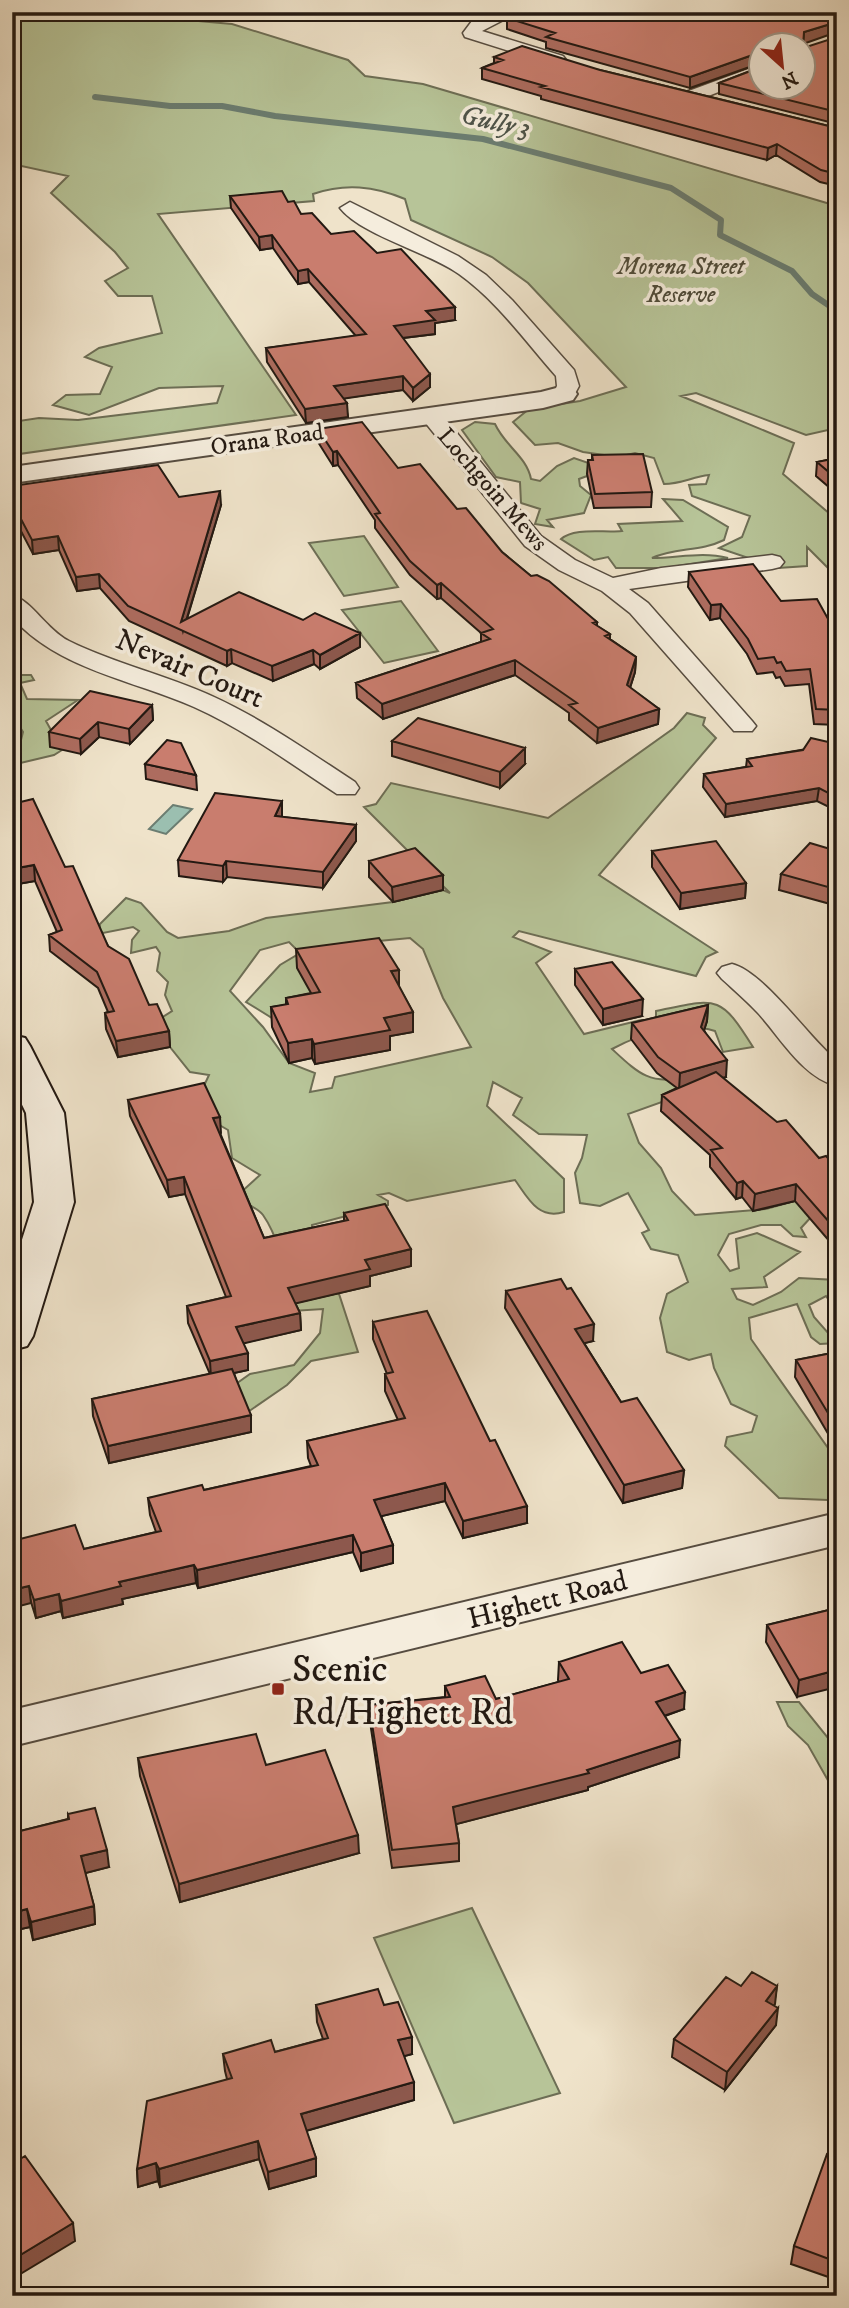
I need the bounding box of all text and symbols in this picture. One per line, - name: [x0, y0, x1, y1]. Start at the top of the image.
- north arrow: [748, 32, 818, 102]
- text: N: [777, 66, 801, 94]
- water label: Gully 3: [458, 99, 533, 146]
- park label: Morena Street Reserve: [616, 252, 746, 310]
- street label: Orana Road: [209, 417, 326, 463]
- street label: Lochgoin Mews: [430, 422, 554, 558]
- street label: Nevair Court: [110, 622, 269, 717]
- street label: Highett Road: [464, 1563, 631, 1638]
- place label: Scenic Rd/Highett Rd: [292, 1647, 514, 1737]
- marker: Scenic Rd/Highett Rd: [270, 1681, 286, 1697]

